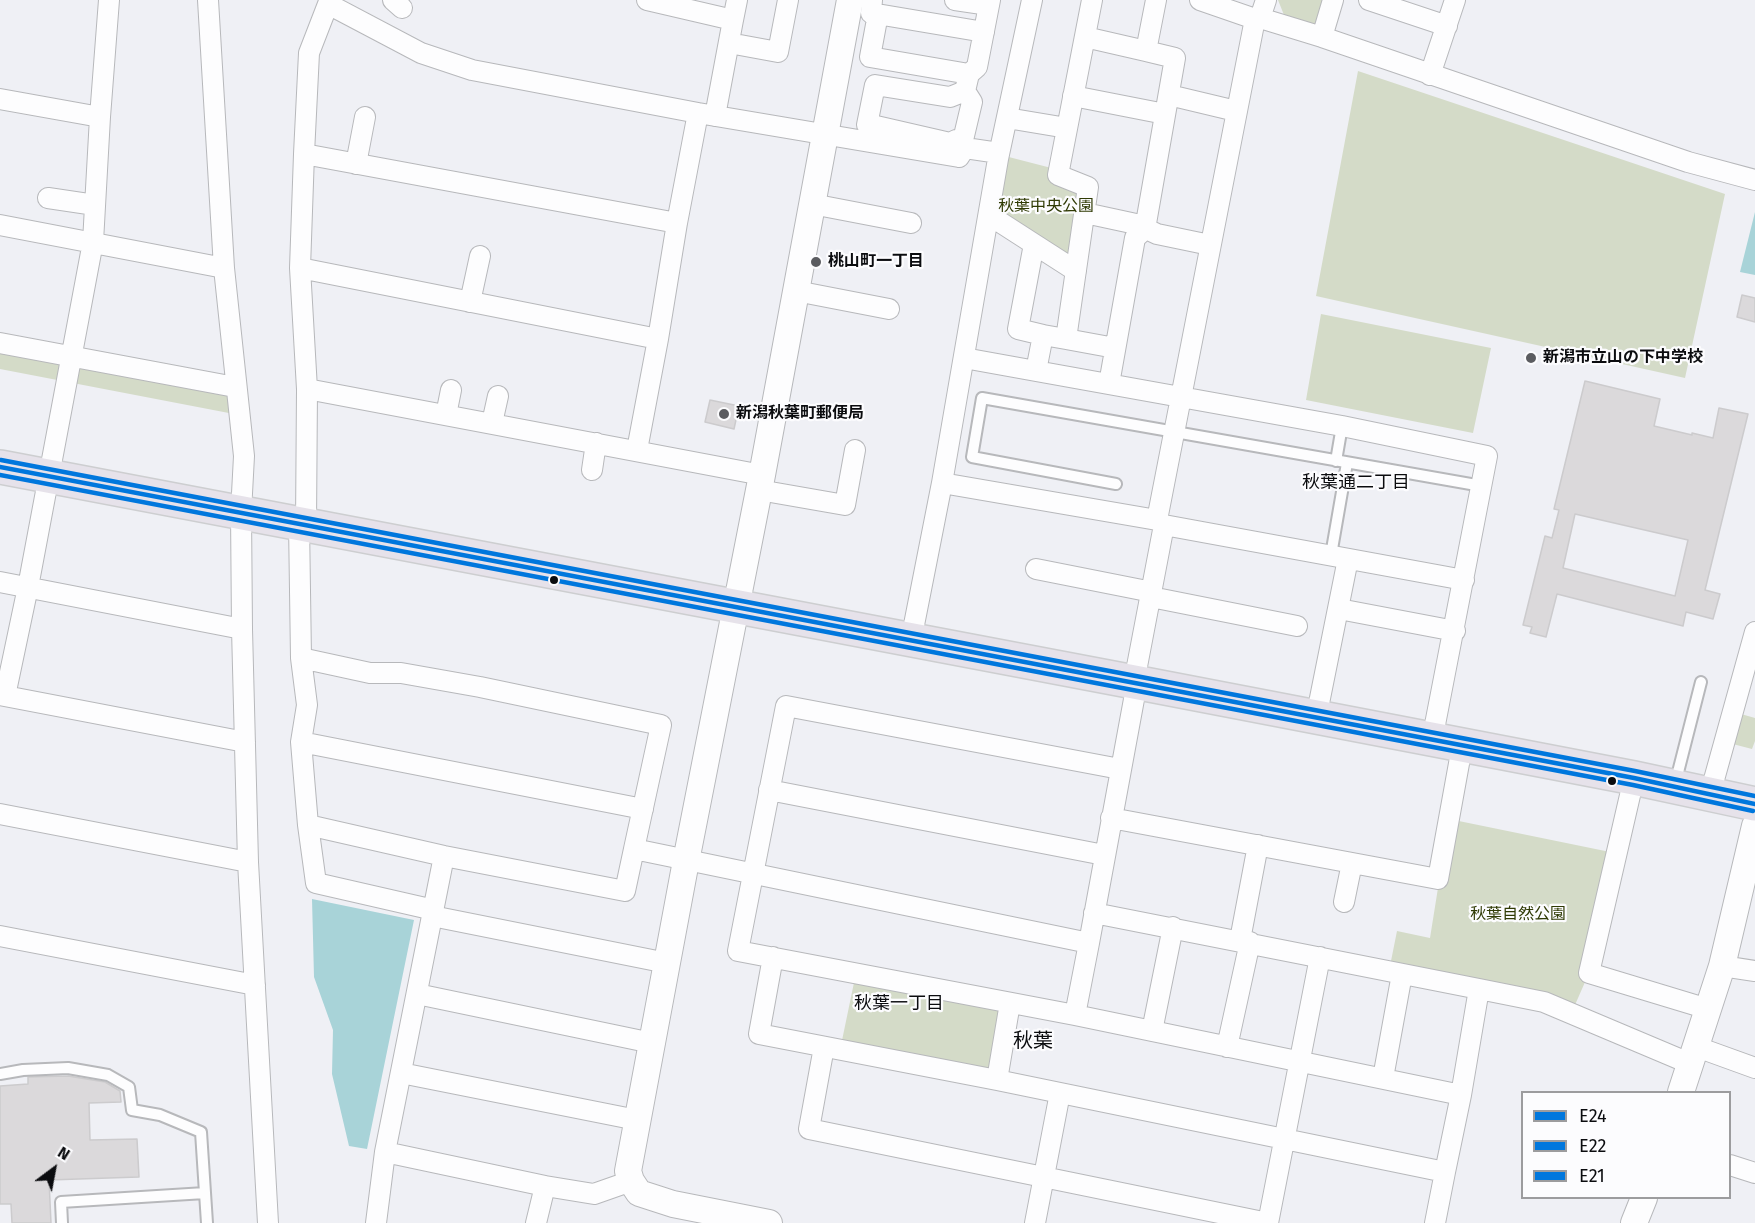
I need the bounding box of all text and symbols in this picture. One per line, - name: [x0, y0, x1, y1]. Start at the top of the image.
- park label: 秋葉中央公園: [998, 197, 1094, 217]
- place label: 桃山町一丁目: [828, 252, 924, 272]
- marker: 桃山町一丁目: [809, 255, 823, 269]
- place label: 新潟市立山の下中学校: [1543, 348, 1703, 368]
- marker: 新潟市立山の下中学校: [1524, 351, 1538, 365]
- place label: 新潟秋葉町郵便局: [736, 404, 864, 424]
- marker: 新潟秋葉町郵便局: [717, 407, 731, 421]
- district label: 秋葉通二丁目: [1302, 472, 1410, 494]
- unlabelled marker: [548, 574, 560, 586]
- unlabelled marker: [1606, 775, 1618, 787]
- park label: 秋葉自然公園: [1470, 905, 1566, 925]
- district label: 秋葉一丁目: [854, 993, 944, 1015]
- district label: 秋葉: [1013, 1029, 1053, 1053]
- legend: [1521, 1091, 1731, 1199]
- text: E24: [1579, 1105, 1607, 1127]
- text: E22: [1579, 1135, 1606, 1157]
- north arrow: [24, 1139, 84, 1199]
- text: N: [54, 1142, 73, 1164]
- text: E21: [1579, 1165, 1605, 1187]

